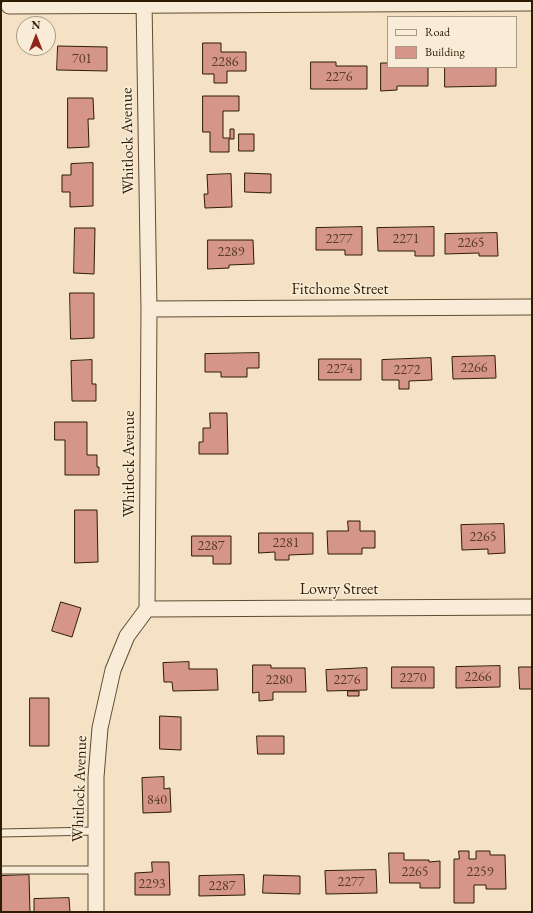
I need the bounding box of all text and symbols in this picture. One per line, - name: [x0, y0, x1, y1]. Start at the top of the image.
- north arrow: [16, 16, 56, 56]
- legend: [387, 16, 517, 68]
- text: N: [32, 18, 40, 32]
- text: Road: [425, 24, 450, 40]
- text: Building: [425, 44, 465, 60]
- house number: 701: [72, 51, 92, 67]
- house number: 2286: [212, 54, 238, 70]
- house number: 2276: [326, 69, 352, 85]
- street label: Whitlock Avenue: [117, 87, 139, 195]
- house number: 2277: [326, 231, 352, 247]
- house number: 2271: [393, 231, 419, 247]
- house number: 2265: [458, 235, 484, 251]
- house number: 2289: [218, 244, 244, 260]
- street label: Fitchome Street: [292, 280, 388, 300]
- house number: 2266: [461, 360, 487, 376]
- house number: 2274: [327, 361, 353, 377]
- house number: 2272: [394, 362, 420, 378]
- street label: Whitlock Avenue: [120, 411, 140, 517]
- house number: 2265: [470, 529, 496, 545]
- house number: 2281: [273, 535, 299, 551]
- house number: 2287: [198, 538, 224, 554]
- street label: Lowry Street: [300, 580, 378, 600]
- house number: 2266: [465, 669, 491, 685]
- house number: 2270: [400, 670, 426, 686]
- house number: 2280: [266, 672, 292, 688]
- house number: 2276: [334, 672, 360, 688]
- street label: Whitlock Avenue: [69, 735, 91, 843]
- house number: 840: [147, 792, 167, 808]
- house number: 2265: [402, 864, 428, 880]
- house number: 2259: [467, 864, 493, 880]
- house number: 2277: [338, 874, 364, 890]
- house number: 2293: [139, 876, 165, 892]
- house number: 2287: [209, 878, 235, 894]

